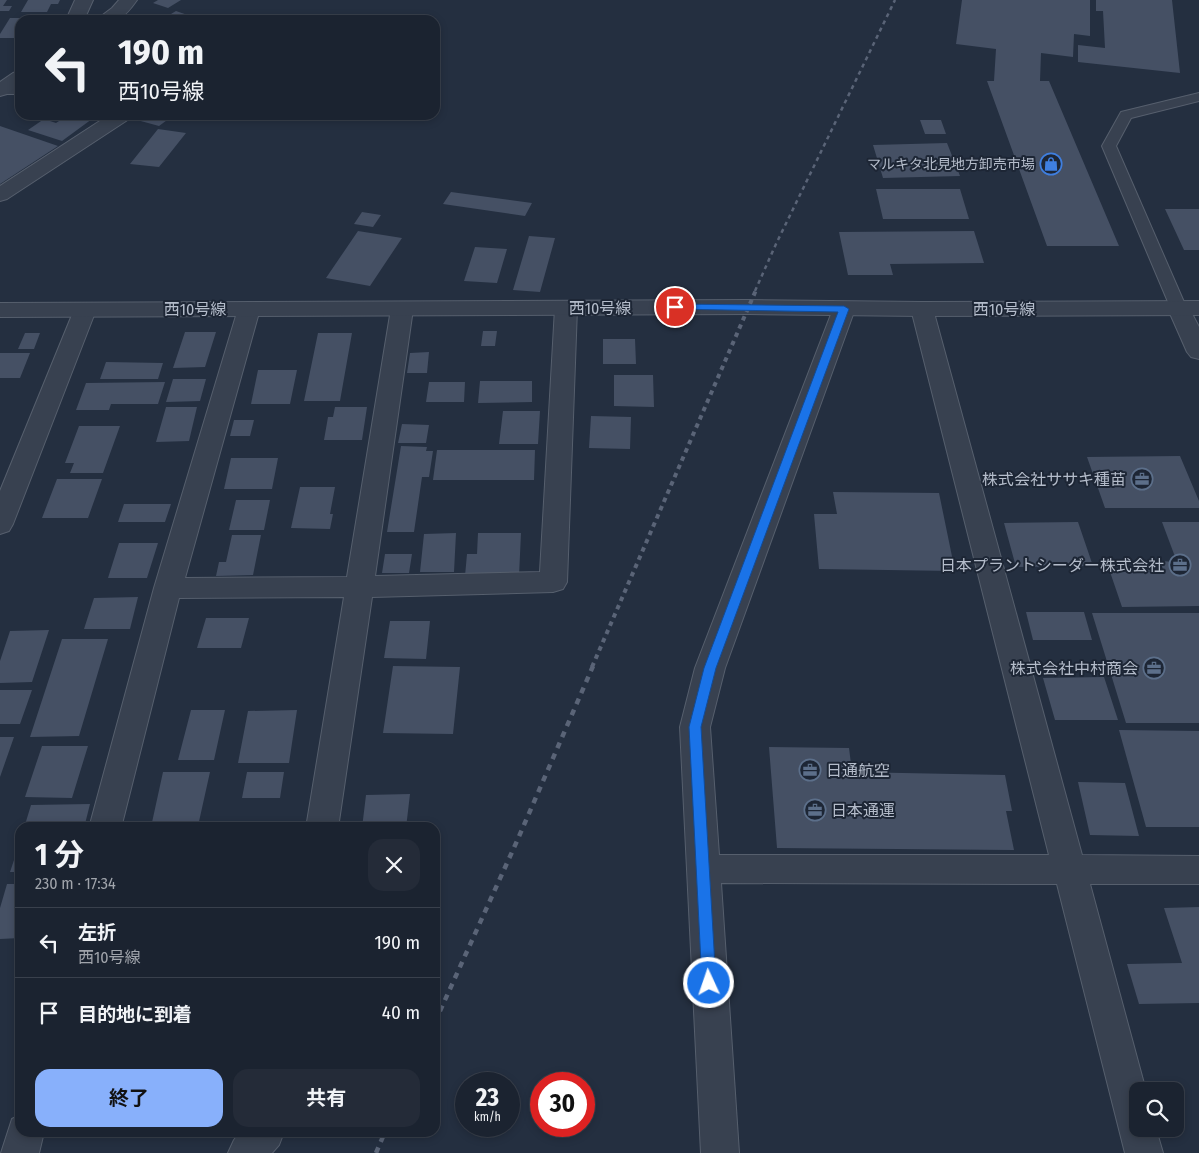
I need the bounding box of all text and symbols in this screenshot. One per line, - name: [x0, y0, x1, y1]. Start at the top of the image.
- text: 190 m: [118, 31, 204, 73]
- icon: left: [35, 35, 100, 100]
- text: 西10号線: [118, 78, 204, 105]
- shop icon: マルキタ北見地方卸売市場: [1039, 152, 1063, 176]
- place label: マルキタ北見地方卸売市場: [867, 156, 1035, 173]
- pin: [654, 286, 696, 328]
- icon: arrive: [661, 293, 689, 321]
- street label: 西10号線: [569, 299, 631, 318]
- street label: 西10号線: [164, 300, 226, 319]
- street label: 西10号線: [973, 300, 1035, 319]
- office icon: 株式会社ササキ種苗: [1130, 467, 1154, 491]
- place label: 株式会社ササキ種苗: [982, 470, 1126, 489]
- office icon: 日本プラントシーダー株式会社: [1168, 553, 1192, 577]
- place label: 日本プラントシーダー株式会社: [940, 556, 1164, 575]
- office icon: 株式会社中村商会: [1142, 656, 1166, 680]
- place label: 株式会社中村商会: [1010, 659, 1138, 678]
- office icon: 日通航空: [798, 758, 822, 782]
- place label: 日通航空: [826, 761, 890, 780]
- office icon: 日本通運: [803, 798, 827, 822]
- place label: 日本通運: [831, 801, 895, 820]
- text: 1 分: [35, 837, 84, 873]
- button: close: [368, 839, 420, 891]
- text: 230 m · 17:34: [35, 874, 116, 893]
- text: 左折: [78, 921, 116, 944]
- icon: left: [35, 929, 63, 957]
- text: 190 m: [374, 931, 420, 954]
- text: 西10号線: [78, 948, 141, 967]
- position arrow: [682, 956, 734, 1008]
- icon: arrive: [35, 999, 63, 1027]
- text: 40 m: [382, 1001, 420, 1024]
- text: 目的地に到着: [78, 1003, 192, 1026]
- button: 終了: [35, 1069, 223, 1127]
- button: 共有: [233, 1069, 420, 1127]
- speed limit sign: 30: [530, 1072, 595, 1137]
- map controls: [1129, 1082, 1184, 1137]
- button: search: [1129, 1082, 1184, 1137]
- text: 23: [476, 1083, 499, 1113]
- text: km/h: [474, 1110, 501, 1124]

